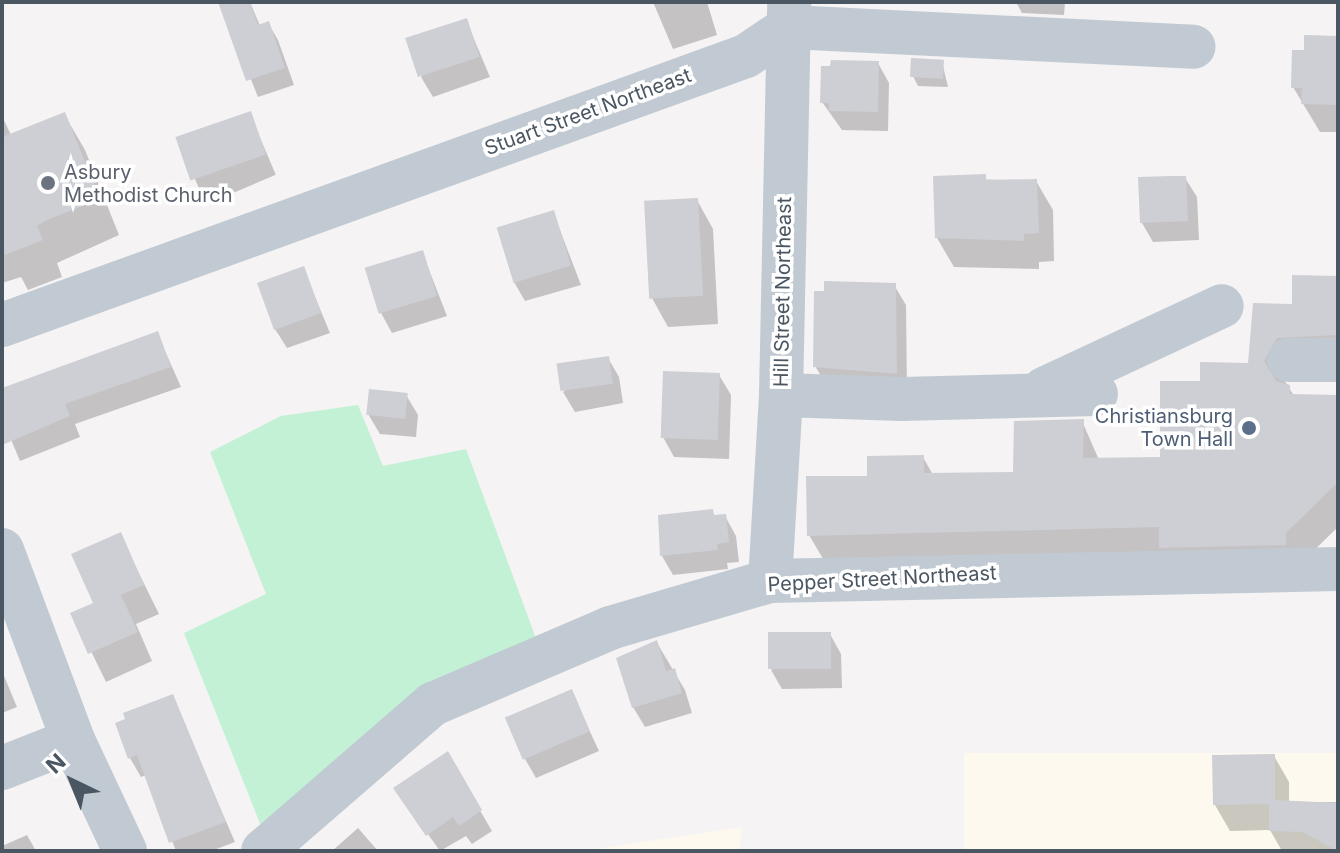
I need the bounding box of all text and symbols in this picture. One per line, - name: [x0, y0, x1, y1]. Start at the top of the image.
- street label: Stuart Street Northeast: [481, 63, 695, 161]
- place label: Asbury Methodist Church: [64, 160, 233, 207]
- marker: Asbury Methodist Church: [39, 174, 57, 192]
- street label: Hill Street Northeast: [769, 197, 797, 387]
- place label: Christiansburg Town Hall: [1095, 404, 1233, 451]
- marker: Christiansburg Town Hall: [1240, 419, 1258, 437]
- street label: Pepper Street Northeast: [767, 561, 997, 597]
- north arrow: [32, 741, 112, 821]
- text: N: [41, 748, 71, 779]

